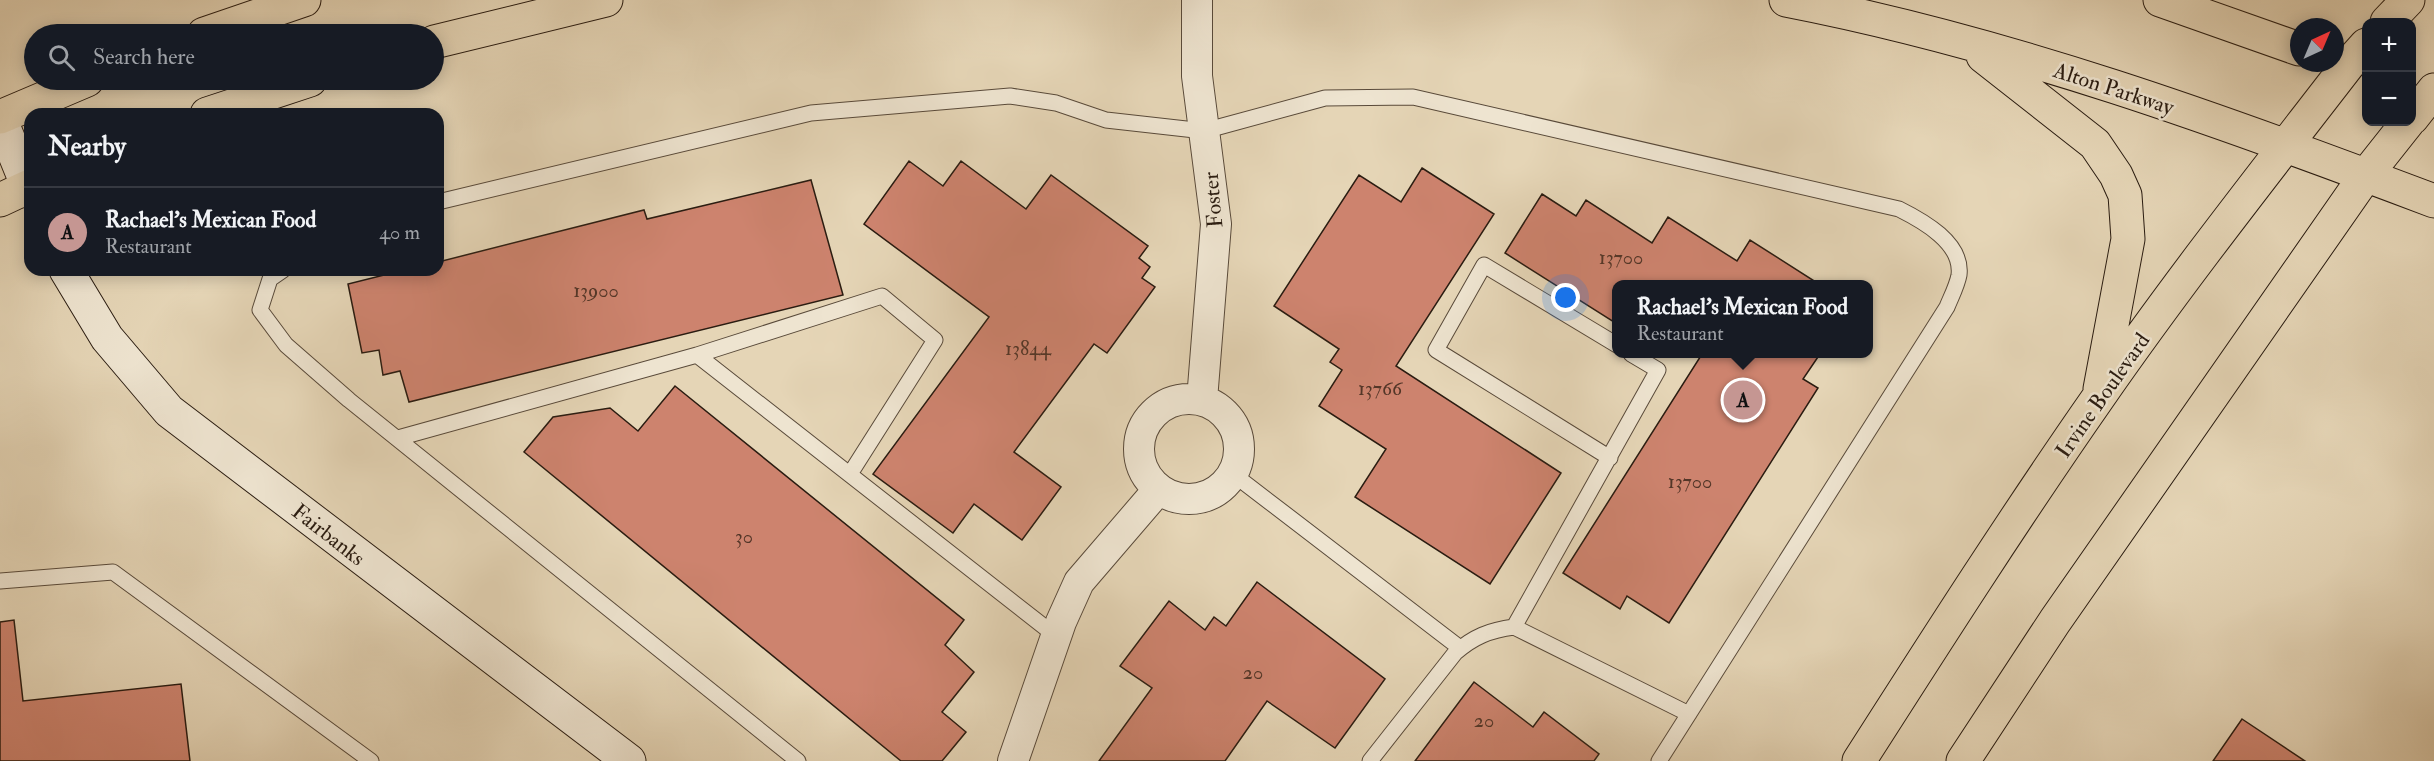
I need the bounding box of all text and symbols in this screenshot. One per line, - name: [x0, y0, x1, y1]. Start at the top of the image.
- north arrow: [2290, 18, 2344, 72]
- map controls: [2362, 18, 2416, 126]
- button: +: [2362, 18, 2416, 72]
- search box: [24, 24, 444, 90]
- icon: search: [45, 41, 78, 74]
- text: Search here: [93, 43, 195, 71]
- street label: Alton Parkway: [2049, 56, 2178, 122]
- button: −: [2362, 72, 2416, 126]
- text: Nearby: [48, 131, 126, 163]
- street label: Foster: [1197, 170, 1229, 229]
- text: Rachael's Mexican Food: [105, 206, 316, 234]
- text: A: [61, 220, 74, 245]
- text: 40 m: [379, 220, 420, 245]
- text: Restaurant: [105, 234, 192, 259]
- house number: 13700: [1599, 245, 1643, 270]
- house number: 13900: [573, 278, 619, 303]
- popup: [1612, 280, 1873, 358]
- your location: [1551, 283, 1580, 312]
- text: Rachael's Mexican Food: [1637, 293, 1848, 321]
- text: Restaurant: [1637, 321, 1724, 346]
- street label: Irvine Boulevard: [2049, 327, 2156, 464]
- house number: 13844: [1005, 336, 1052, 361]
- house number: 13766: [1358, 376, 1403, 401]
- pin: A: [1724, 378, 1762, 422]
- house number: 13700: [1668, 469, 1712, 494]
- street label: Fairbanks: [286, 497, 371, 572]
- house number: 30: [735, 524, 753, 549]
- house number: 20: [1243, 660, 1263, 685]
- house number: 20: [1474, 708, 1494, 733]

